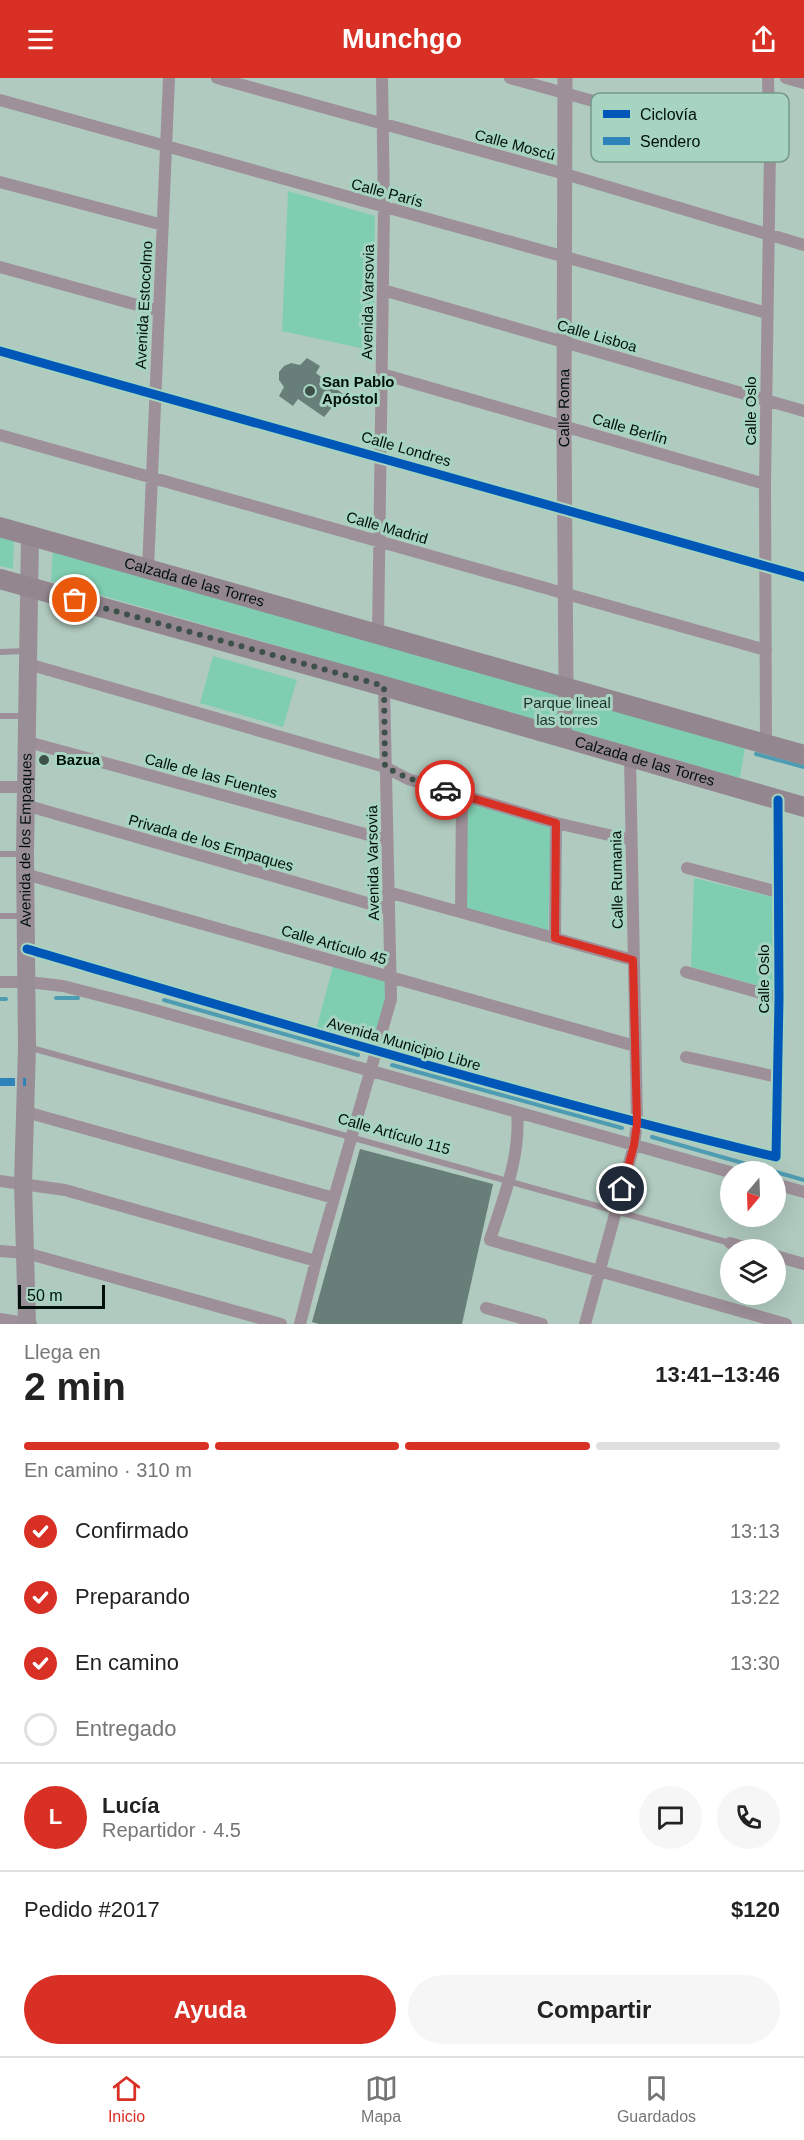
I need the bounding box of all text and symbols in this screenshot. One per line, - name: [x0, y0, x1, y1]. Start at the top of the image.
- icon: menu: [24, 23, 57, 56]
- icon: share: [747, 23, 780, 56]
- text: Munchgo: [342, 24, 462, 54]
- legend: [591, 93, 789, 162]
- text: Ciclovía: [640, 106, 697, 123]
- street label: Calle Moscú: [473, 126, 557, 163]
- text: Sendero: [640, 133, 701, 150]
- street label: Calle París: [349, 175, 425, 210]
- street label: Avenida Estocolmo: [132, 241, 155, 369]
- street label: Avenida Varsovia: [358, 244, 377, 360]
- street label: Calle Lisboa: [555, 316, 640, 355]
- street label: Calle Roma: [555, 368, 572, 447]
- place label: San Pablo Apóstol: [322, 373, 395, 407]
- street label: Calle Oslo: [742, 376, 759, 446]
- marker: San Pablo Apóstol: [303, 384, 317, 398]
- street label: Calle Berlín: [591, 410, 670, 447]
- street label: Calle Londres: [359, 428, 453, 469]
- street label: Calle Madrid: [344, 508, 430, 547]
- street label: Calzada de las Torres: [122, 554, 266, 610]
- pin: [49, 574, 100, 625]
- icon: bag: [58, 583, 91, 616]
- park label: Parque lineal las torres: [523, 694, 611, 728]
- street label: Calzada de las Torres: [573, 733, 717, 789]
- street label: Calle de las Fuentes: [143, 750, 279, 801]
- place label: Bazua: [56, 751, 101, 768]
- street label: Avenida de los Empaques: [16, 753, 35, 927]
- marker: Bazua: [37, 753, 51, 767]
- courier: [415, 760, 475, 820]
- icon: car: [429, 774, 462, 807]
- street label: Avenida Varsovia: [363, 805, 382, 921]
- street label: Privada de los Empaques: [127, 811, 296, 874]
- street label: Calle Rumania: [607, 830, 626, 929]
- street label: Calle Artículo 45: [279, 921, 389, 968]
- street label: Calle Oslo: [755, 944, 772, 1014]
- street label: Avenida Municipio Libre: [325, 1013, 483, 1074]
- street label: Calle Artículo 115: [336, 1109, 452, 1158]
- north arrow: [720, 1161, 786, 1227]
- map controls: [720, 1161, 786, 1305]
- pin: [596, 1163, 647, 1214]
- icon: home: [605, 1172, 638, 1205]
- button: layers: [720, 1239, 786, 1305]
- scale bar: [18, 1282, 105, 1310]
- text: 50 m: [27, 1287, 63, 1304]
- text: Llega en: [24, 1341, 101, 1363]
- text: 13:41–13:46: [655, 1362, 780, 1387]
- text: 2 min: [24, 1365, 126, 1408]
- text: En camino · 310 m: [24, 1459, 192, 1481]
- icon: check: [24, 1515, 57, 1548]
- text: Confirmado: [75, 1518, 189, 1543]
- text: 13:13: [730, 1520, 780, 1542]
- icon: check: [24, 1581, 57, 1614]
- text: Preparando: [75, 1584, 190, 1609]
- text: 13:22: [730, 1586, 780, 1608]
- icon: check: [24, 1647, 57, 1680]
- text: En camino: [75, 1650, 179, 1675]
- text: 13:30: [730, 1652, 780, 1674]
- text: Entregado: [75, 1716, 177, 1741]
- button: chat: [639, 1786, 702, 1849]
- button: phone: [717, 1786, 780, 1849]
- text: Lucía: [102, 1793, 159, 1818]
- text: L: [49, 1804, 62, 1829]
- text: Repartidor · 4.5: [102, 1819, 241, 1841]
- text: Pedido #2017: [24, 1897, 160, 1922]
- text: $120: [731, 1897, 780, 1922]
- button: Ayuda: [24, 1975, 396, 2044]
- button: Compartir: [408, 1975, 780, 2044]
- tab: Inicio: [108, 2072, 145, 2126]
- tab: Mapa: [361, 2072, 401, 2126]
- tab: Guardados: [617, 2072, 696, 2126]

